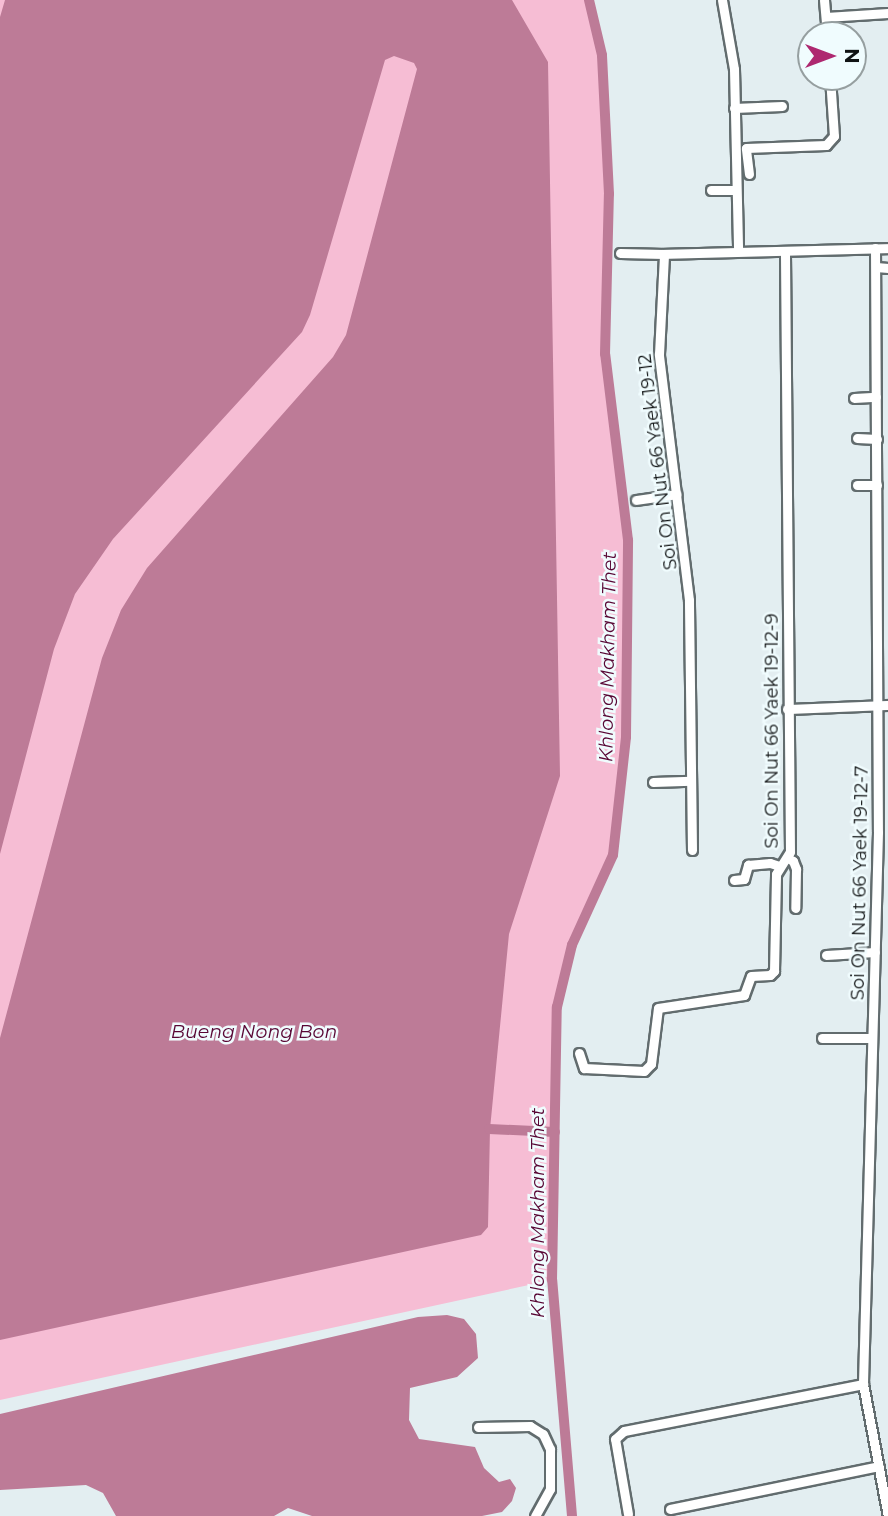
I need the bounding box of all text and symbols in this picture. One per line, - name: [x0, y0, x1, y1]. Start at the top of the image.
- north arrow: [797, 21, 867, 91]
- text: N: [840, 48, 863, 64]
- street label: Soi On Nut 66 Yaek 19-12: [634, 353, 682, 571]
- water label: Khlong Makham Thet: [595, 552, 621, 762]
- street label: Soi On Nut 66 Yaek 19-12-9: [761, 613, 783, 849]
- street label: Soi On Nut 66 Yaek 19-12-7: [847, 766, 873, 1000]
- water label: Bueng Nong Bon: [171, 1021, 337, 1043]
- water label: Khlong Makham Thet: [527, 1108, 549, 1318]

